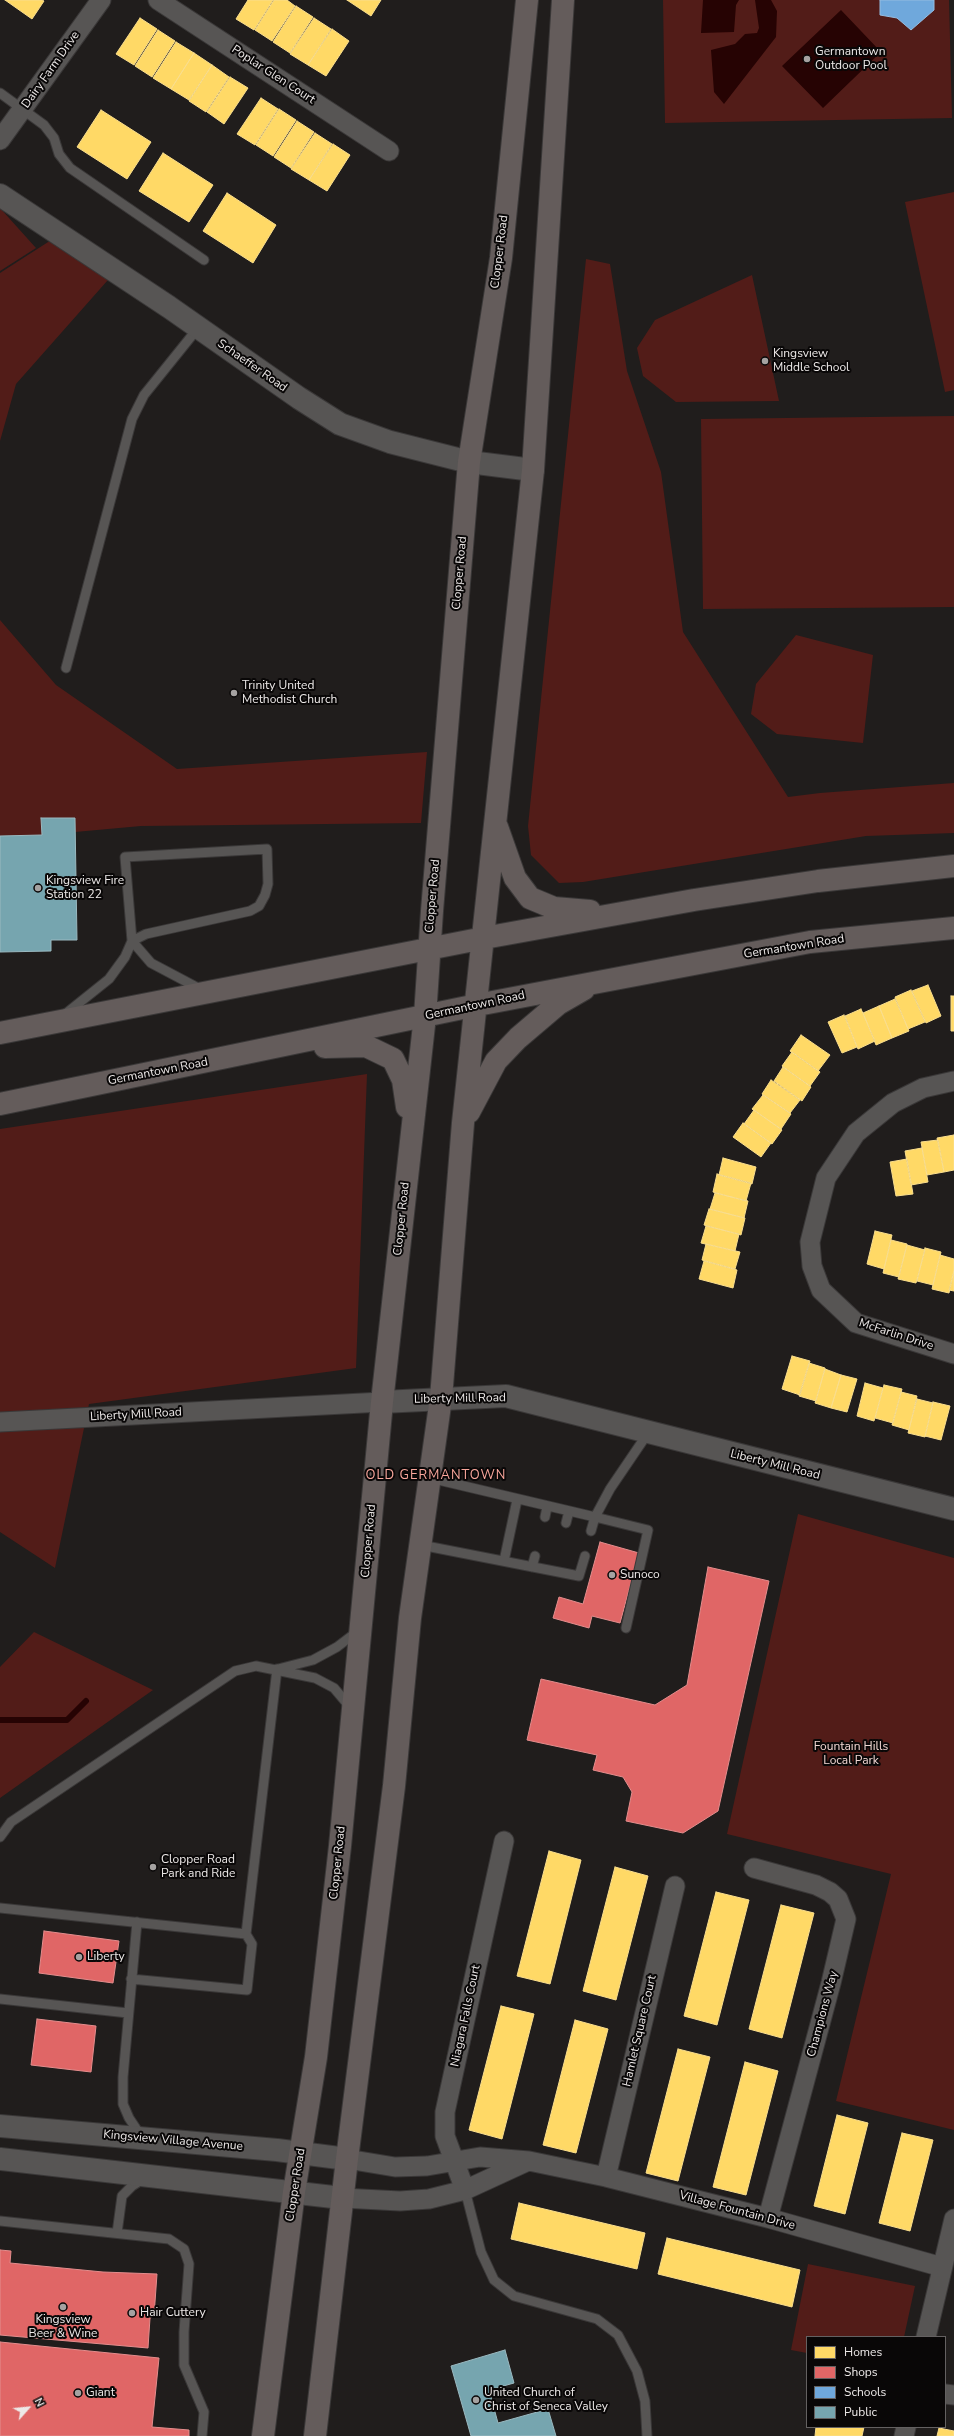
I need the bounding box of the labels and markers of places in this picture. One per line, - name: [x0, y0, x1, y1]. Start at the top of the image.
- place label: Germantown Outdoor Pool: [815, 45, 887, 73]
- marker: Germantown Outdoor Pool: [802, 54, 812, 64]
- place label: Kingsview Middle School: [773, 347, 850, 375]
- marker: Kingsview Middle School: [760, 356, 770, 366]
- place label: Trinity United Methodist Church: [242, 679, 337, 707]
- marker: Trinity United Methodist Church: [229, 688, 239, 698]
- place label: Kingsview Fire Station 22: [46, 874, 124, 902]
- marker: Kingsview Fire Station 22: [33, 883, 43, 893]
- place label: Sunoco: [620, 1568, 660, 1582]
- marker: Sunoco: [607, 1570, 617, 1580]
- place label: Clopper Road Park and Ride: [161, 1853, 235, 1881]
- marker: Clopper Road Park and Ride: [148, 1862, 158, 1872]
- place label: Liberty: [87, 1950, 125, 1964]
- marker: Liberty: [74, 1952, 84, 1962]
- marker: Kingsview Beer & Wine: [58, 2302, 68, 2312]
- place label: Hair Cuttery: [140, 2306, 206, 2320]
- marker: Hair Cuttery: [127, 2308, 137, 2318]
- place label: Kingsview Beer & Wine: [29, 2313, 97, 2341]
- place label: Giant: [86, 2386, 115, 2400]
- place label: United Church of Christ of Seneca Valley: [484, 2386, 608, 2414]
- marker: Giant: [73, 2388, 83, 2398]
- marker: United Church of Christ of Seneca Valley: [471, 2395, 481, 2405]

